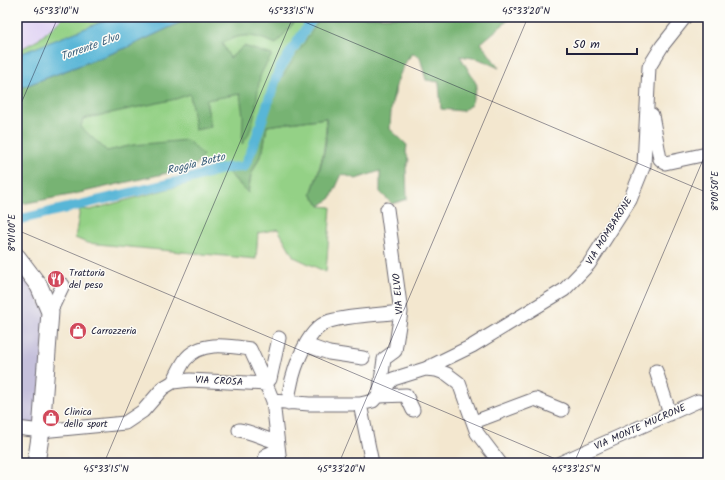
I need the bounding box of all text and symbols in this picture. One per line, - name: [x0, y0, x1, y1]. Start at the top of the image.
- text: 45°33'10"N: [33, 3, 79, 19]
- text: 45°33'15"N: [268, 3, 314, 19]
- text: 45°33'20"N: [502, 3, 550, 19]
- water label: Torrente Elvo: [58, 28, 123, 66]
- scale bar: [567, 30, 637, 56]
- text: 50 m: [573, 35, 600, 54]
- water label: Roggia Botto: [165, 148, 228, 180]
- text: 8°00'50"E: [707, 170, 723, 211]
- street label: VIA MOMBARONE: [582, 193, 637, 268]
- text: 8°01'00"E: [4, 213, 20, 252]
- place label: Trattoria del peso: [69, 265, 105, 293]
- restaurant icon: Trattoria del peso: [46, 269, 66, 289]
- street label: VIA ELVO: [388, 273, 408, 315]
- shop icon: Carrozzeria: [68, 321, 88, 341]
- place label: Carrozzeria: [91, 323, 137, 339]
- street label: VIA CROSA: [195, 372, 243, 390]
- street label: VIA MONTE MUCRONE: [592, 399, 690, 454]
- place label: Clinica dello sport: [64, 404, 108, 432]
- shop icon: Clinica dello sport: [41, 408, 61, 428]
- text: 45°33'15"N: [83, 461, 129, 477]
- text: 45°33'20"N: [317, 461, 365, 477]
- text: 45°33'25"N: [552, 461, 600, 477]

